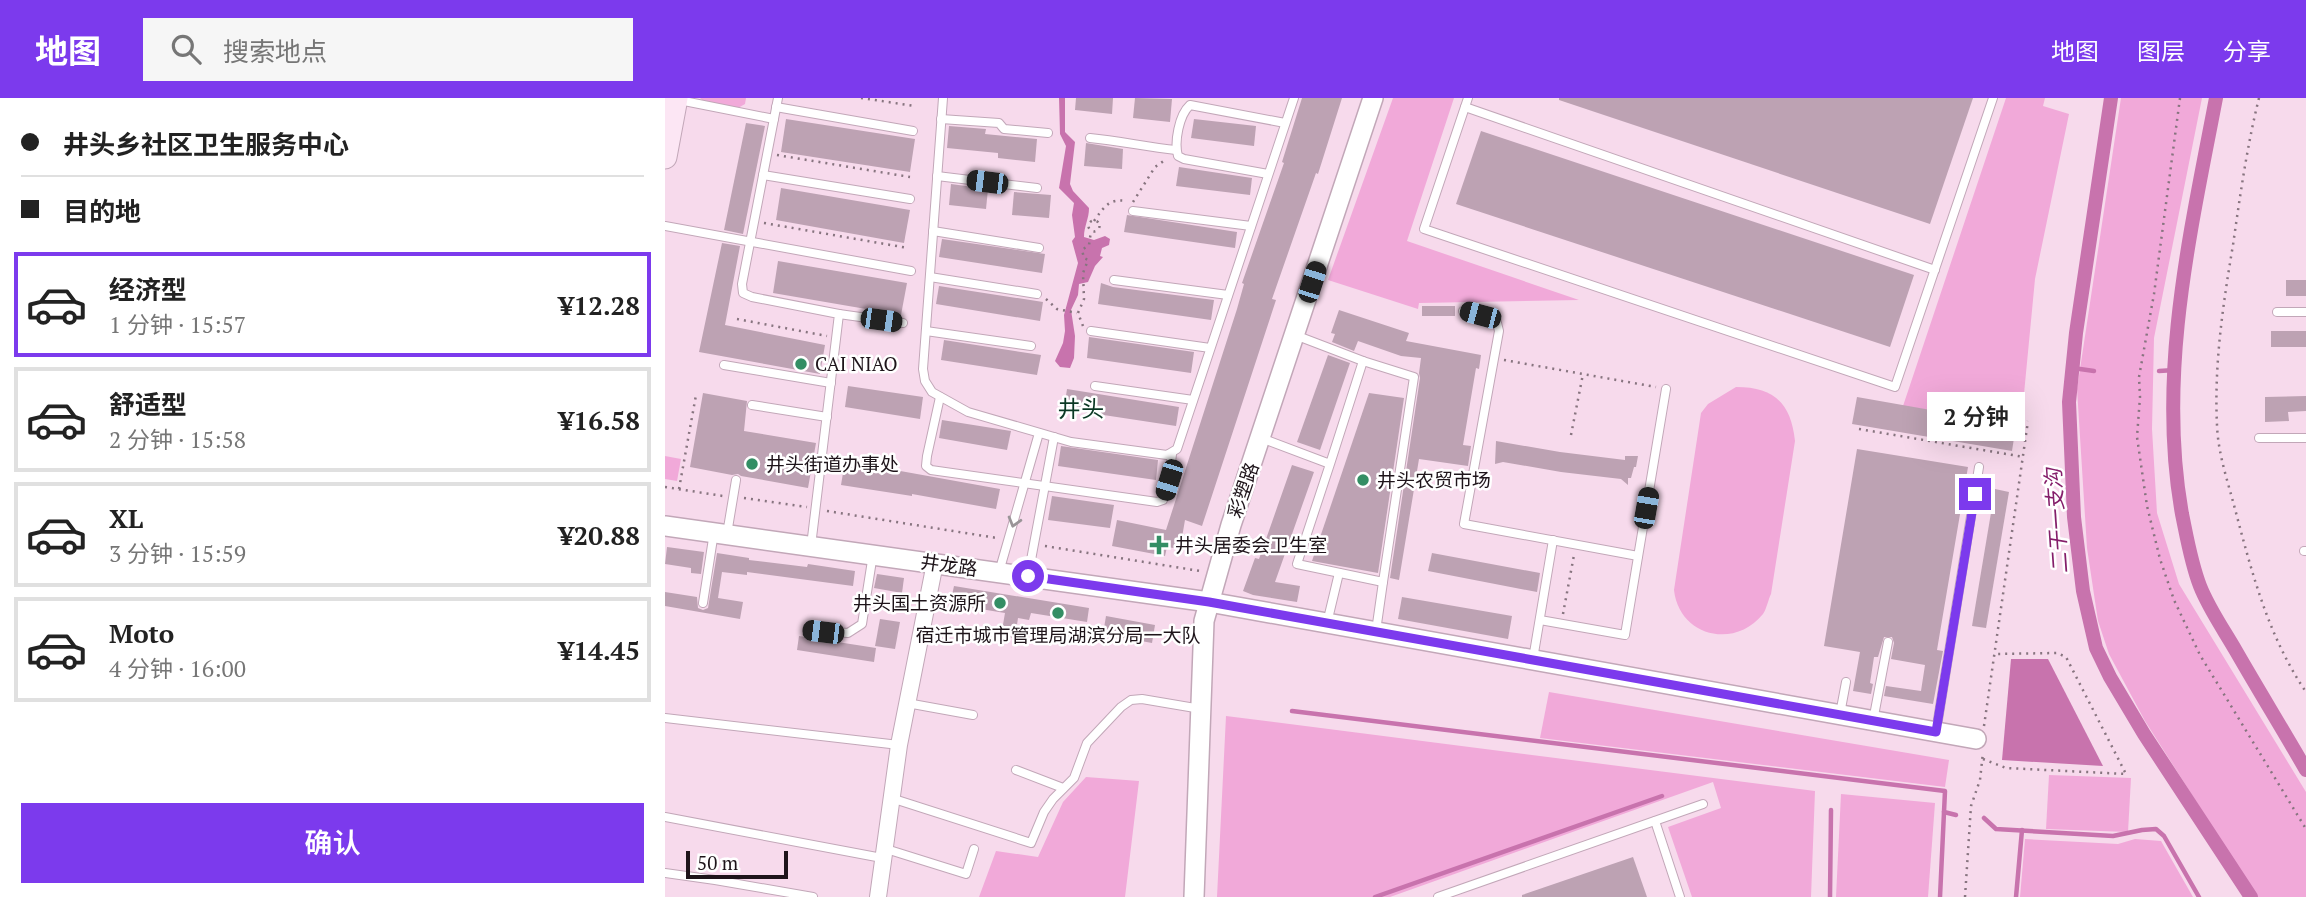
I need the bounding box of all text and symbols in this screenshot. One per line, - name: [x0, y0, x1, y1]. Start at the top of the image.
- search box: [143, 18, 633, 81]
- text: 地图: [35, 29, 101, 72]
- icon: search: [167, 30, 205, 68]
- text: 搜索地点: [223, 34, 327, 68]
- text: 地图: [2051, 35, 2099, 67]
- text: 图层: [2137, 35, 2185, 67]
- text: 分享: [2223, 35, 2271, 67]
- text: 井头乡社区卫生服务中心: [63, 127, 349, 161]
- car: [965, 169, 1010, 195]
- text: 目的地: [63, 194, 141, 228]
- car: [1296, 259, 1329, 305]
- text: 经济型: [109, 272, 187, 306]
- icon: car: [25, 273, 88, 336]
- text: ¥12.28: [559, 288, 640, 322]
- car: [1457, 299, 1504, 331]
- car: [859, 307, 904, 333]
- text: 1 分钟 · 15:57: [109, 309, 246, 340]
- place label: CAI NIAO: [815, 351, 898, 376]
- marker: CAI NIAO: [793, 356, 809, 372]
- text: 舒适型: [109, 387, 187, 421]
- icon: car: [25, 388, 88, 451]
- callout: 2 分钟: [1926, 392, 2024, 442]
- district label: 井头: [1058, 393, 1104, 424]
- text: 2 分钟: [1943, 401, 2009, 432]
- text: ¥16.58: [559, 403, 640, 437]
- text: 2 分钟 · 15:58: [109, 424, 246, 455]
- place label: 井头街道办事处: [766, 451, 899, 476]
- marker: 井头街道办事处: [744, 456, 760, 472]
- car: [1153, 457, 1186, 503]
- street label: 彩塑路: [1221, 459, 1264, 521]
- water label: 二干一支沟: [2038, 466, 2074, 574]
- place label: 井头农贸市场: [1377, 467, 1491, 492]
- marker: 井头农贸市场: [1355, 472, 1371, 488]
- route end: [1959, 478, 1991, 510]
- car: [1633, 485, 1660, 531]
- text: XL: [109, 501, 143, 535]
- icon: car: [25, 503, 88, 566]
- one-way arrow: [1007, 516, 1022, 528]
- text: ¥20.88: [559, 518, 640, 552]
- place label: 井头居委会卫生室: [1175, 532, 1327, 557]
- marker: 井头居委会卫生室: [1149, 535, 1169, 555]
- text: 3 分钟 · 15:59: [109, 538, 246, 569]
- street label: 井龙路: [919, 548, 979, 581]
- route start: [1012, 560, 1044, 592]
- place label: 井头国土资源所: [853, 590, 986, 615]
- marker: 井头国土资源所: [992, 595, 1008, 611]
- marker: 宿迁市城市管理局湖滨分局一大队: [1050, 605, 1066, 621]
- text: Moto: [109, 616, 174, 650]
- icon: car: [25, 618, 88, 681]
- car: [801, 619, 846, 645]
- place label: 宿迁市城市管理局湖滨分局一大队: [915, 622, 1201, 647]
- text: ¥14.45: [559, 633, 640, 667]
- text: 4 分钟 · 16:00: [109, 653, 246, 684]
- button: 确认: [21, 803, 644, 883]
- scale bar: [686, 848, 787, 880]
- text: 50 m: [697, 850, 738, 875]

